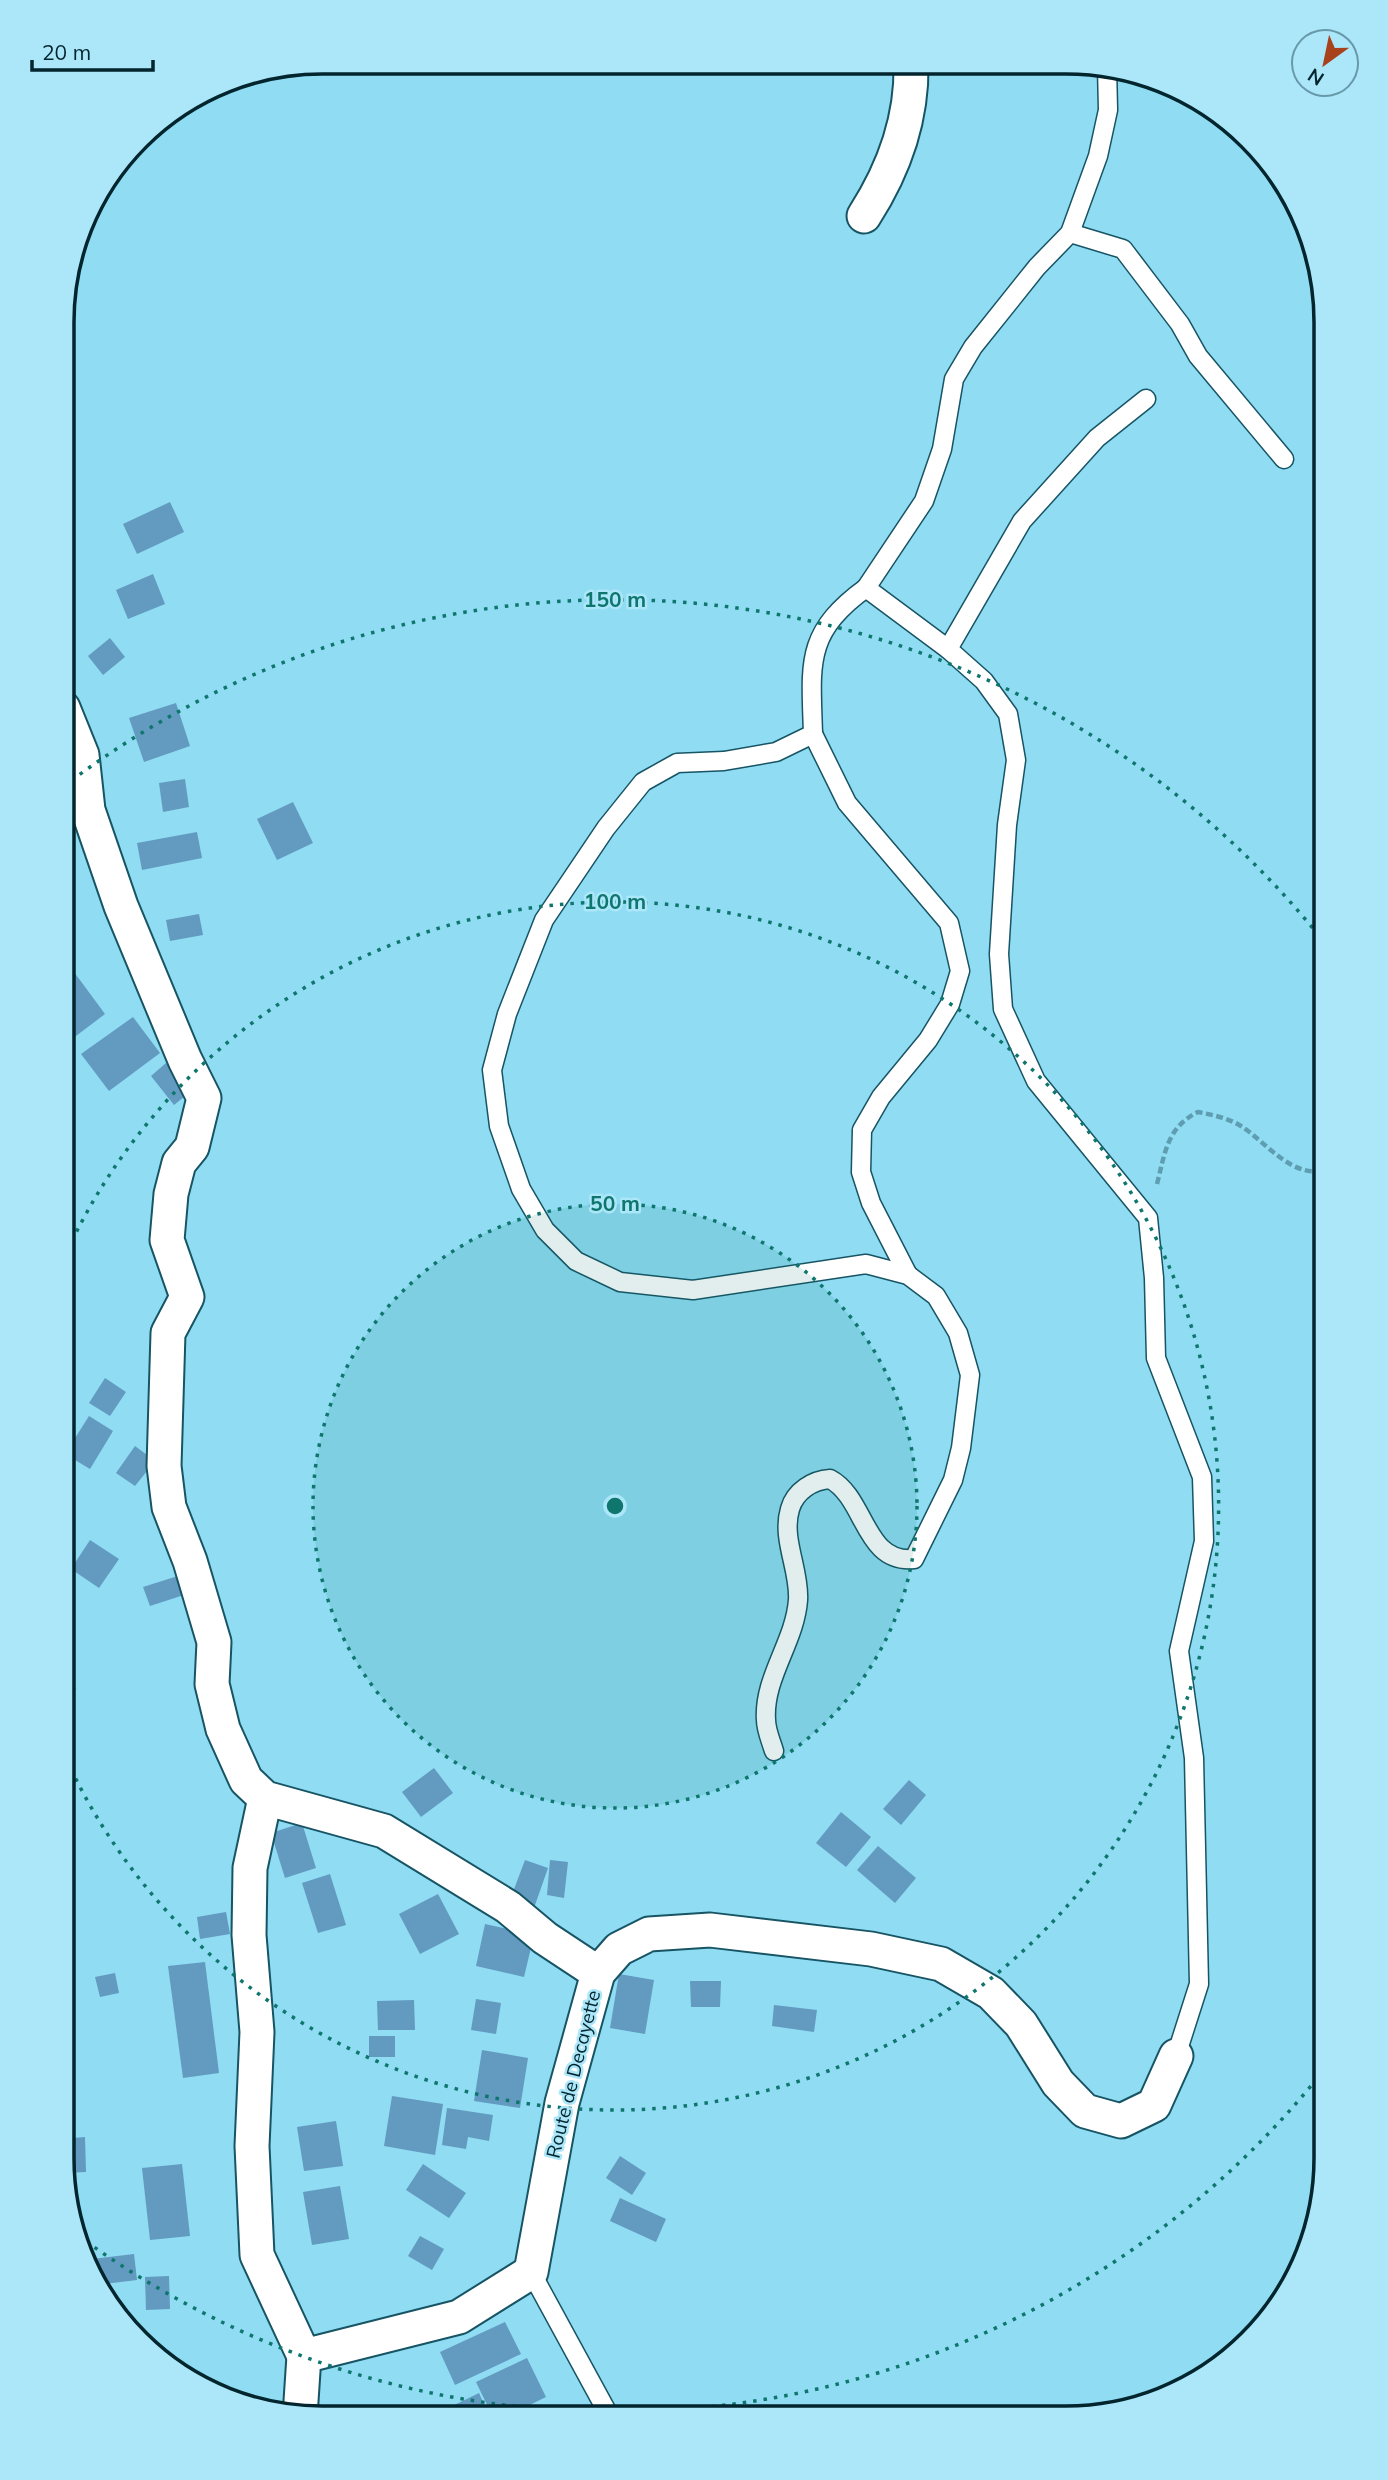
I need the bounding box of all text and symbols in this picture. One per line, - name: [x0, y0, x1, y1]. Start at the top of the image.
- scale bar: [32, 28, 152, 72]
- north arrow: [1290, 28, 1360, 98]
- text: 20 m: [42, 39, 91, 65]
- text: N: [1303, 63, 1328, 91]
- text: 150 m: [584, 586, 646, 612]
- text: 100 m: [584, 888, 646, 914]
- text: 50 m: [590, 1190, 640, 1216]
- centre of rings: [603, 1494, 627, 1518]
- street label: Route de Decayette: [541, 1988, 605, 2160]

